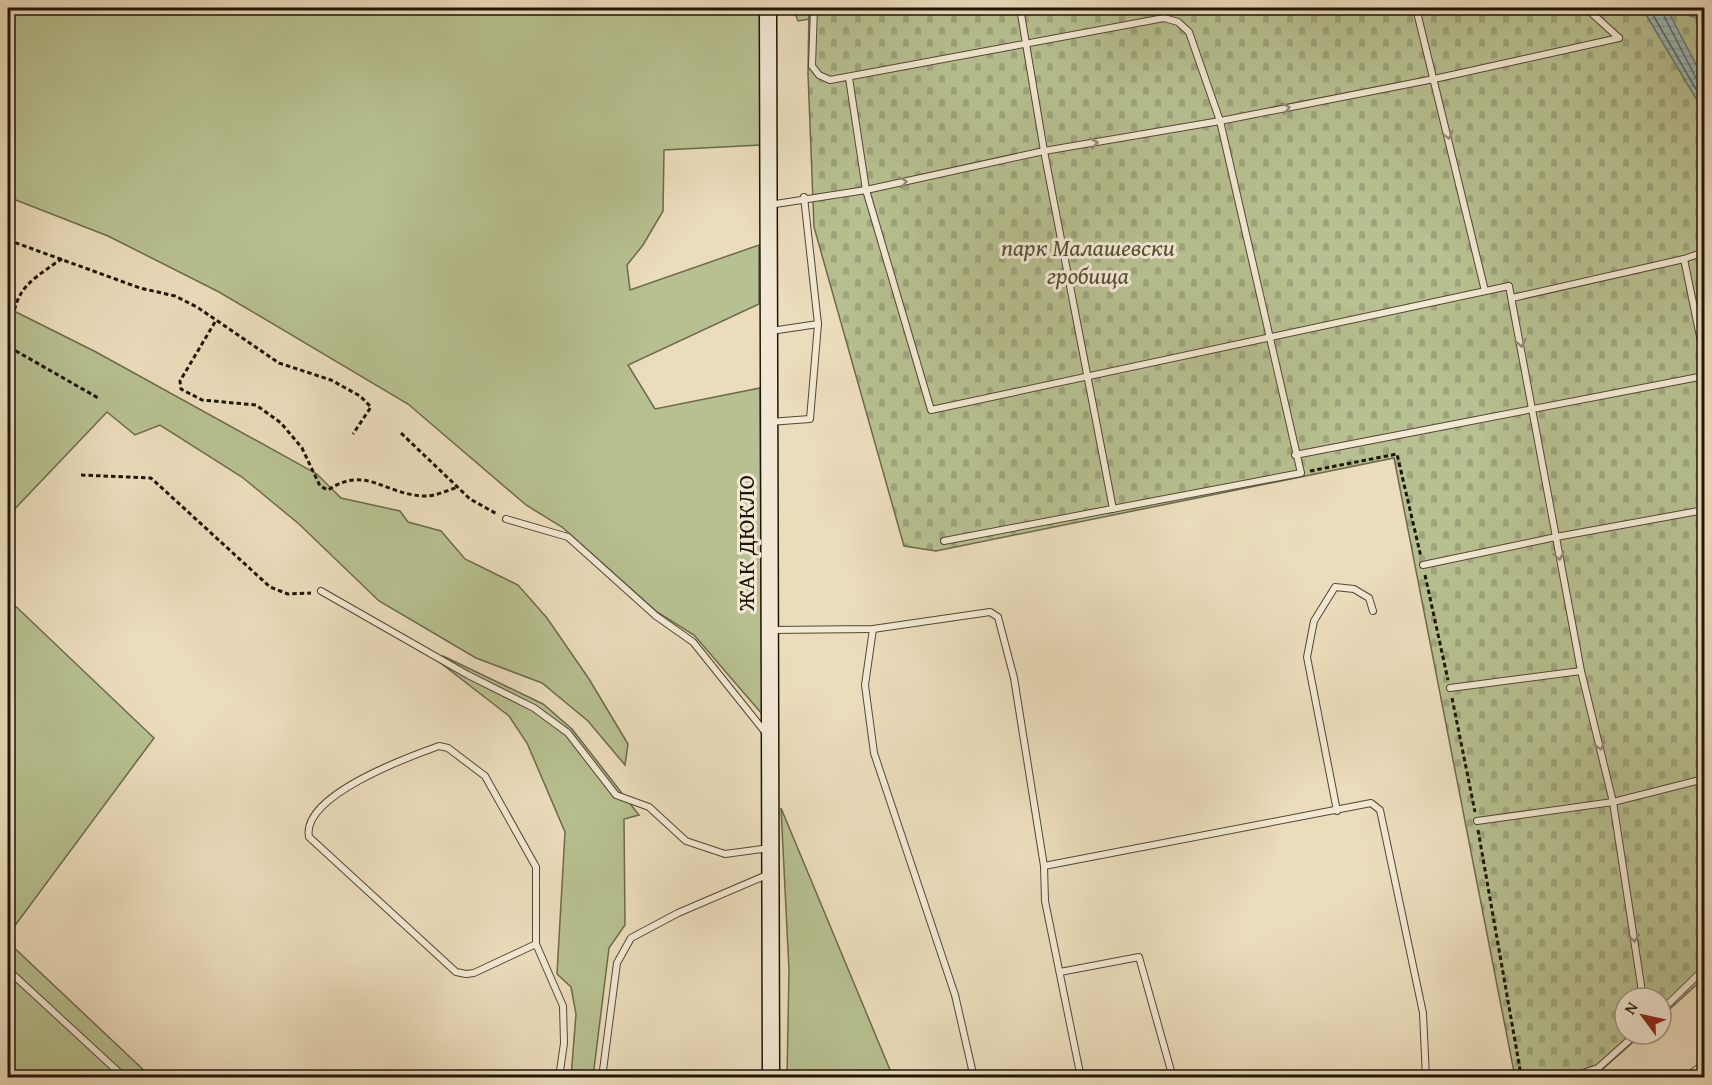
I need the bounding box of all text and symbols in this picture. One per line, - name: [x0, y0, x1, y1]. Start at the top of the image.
- one-way arrow: [1280, 102, 1290, 115]
- one-way arrow: [1440, 130, 1453, 140]
- one-way arrow: [1089, 137, 1099, 150]
- one-way arrow: [898, 176, 908, 189]
- park label: парк Малашевски гробища: [1001, 230, 1175, 293]
- one-way arrow: [1514, 338, 1527, 348]
- street label: ЖАК ДЮКЛО: [728, 475, 763, 612]
- one-way arrow: [1552, 550, 1565, 560]
- one-way arrow: [1592, 741, 1605, 751]
- one-way arrow: [1627, 934, 1639, 943]
- north arrow: [1613, 986, 1673, 1046]
- text: N: [1617, 997, 1644, 1019]

